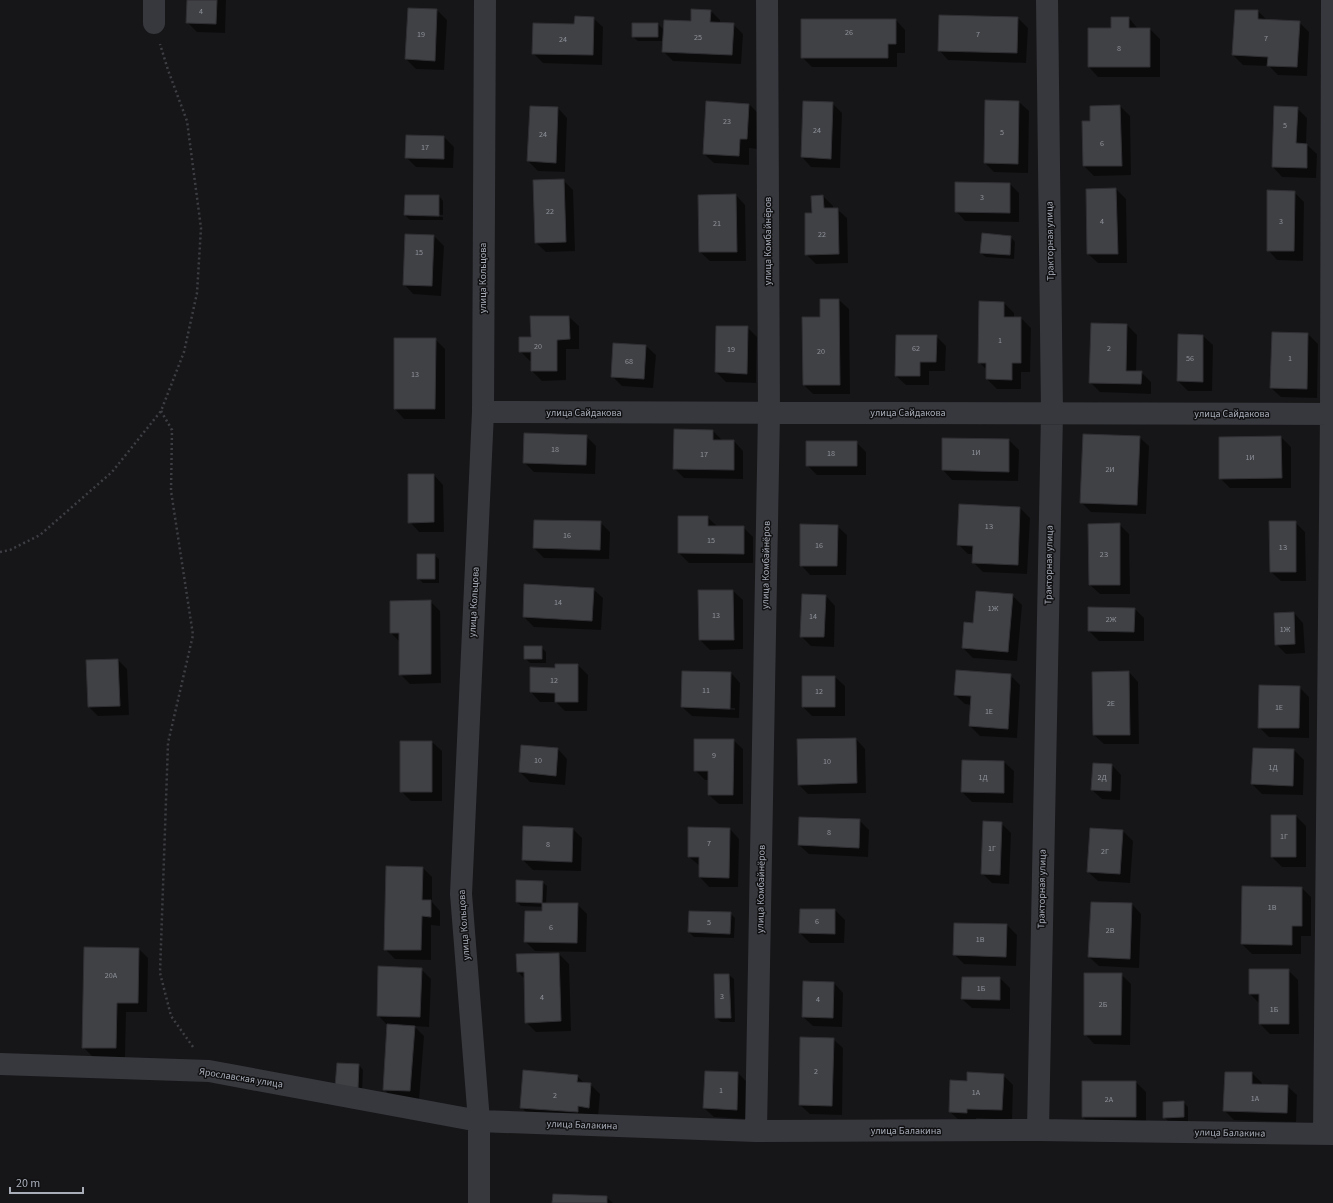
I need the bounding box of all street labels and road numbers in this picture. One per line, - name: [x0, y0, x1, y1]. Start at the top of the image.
- street label: улица Комбайнёров: [761, 197, 775, 285]
- street label: Тракторная улица: [1042, 201, 1058, 281]
- street label: улица Кольцова: [476, 243, 490, 313]
- street label: улица Сайдакова: [546, 406, 622, 420]
- street label: улица Сайдакова: [870, 406, 946, 420]
- street label: улица Сайдакова: [1194, 407, 1270, 421]
- street label: улица Комбайнёров: [758, 521, 774, 609]
- street label: Тракторная улица: [1041, 525, 1057, 605]
- street label: улица Кольцова: [465, 566, 483, 638]
- street label: улица Комбайнёров: [753, 845, 769, 933]
- street label: Тракторная улица: [1034, 849, 1050, 929]
- street label: улица Кольцова: [455, 889, 473, 961]
- street label: Ярославская улица: [198, 1064, 284, 1092]
- street label: улица Балакина: [546, 1117, 618, 1133]
- street label: улица Балакина: [871, 1124, 941, 1138]
- street label: улица Балакина: [1195, 1125, 1265, 1141]

